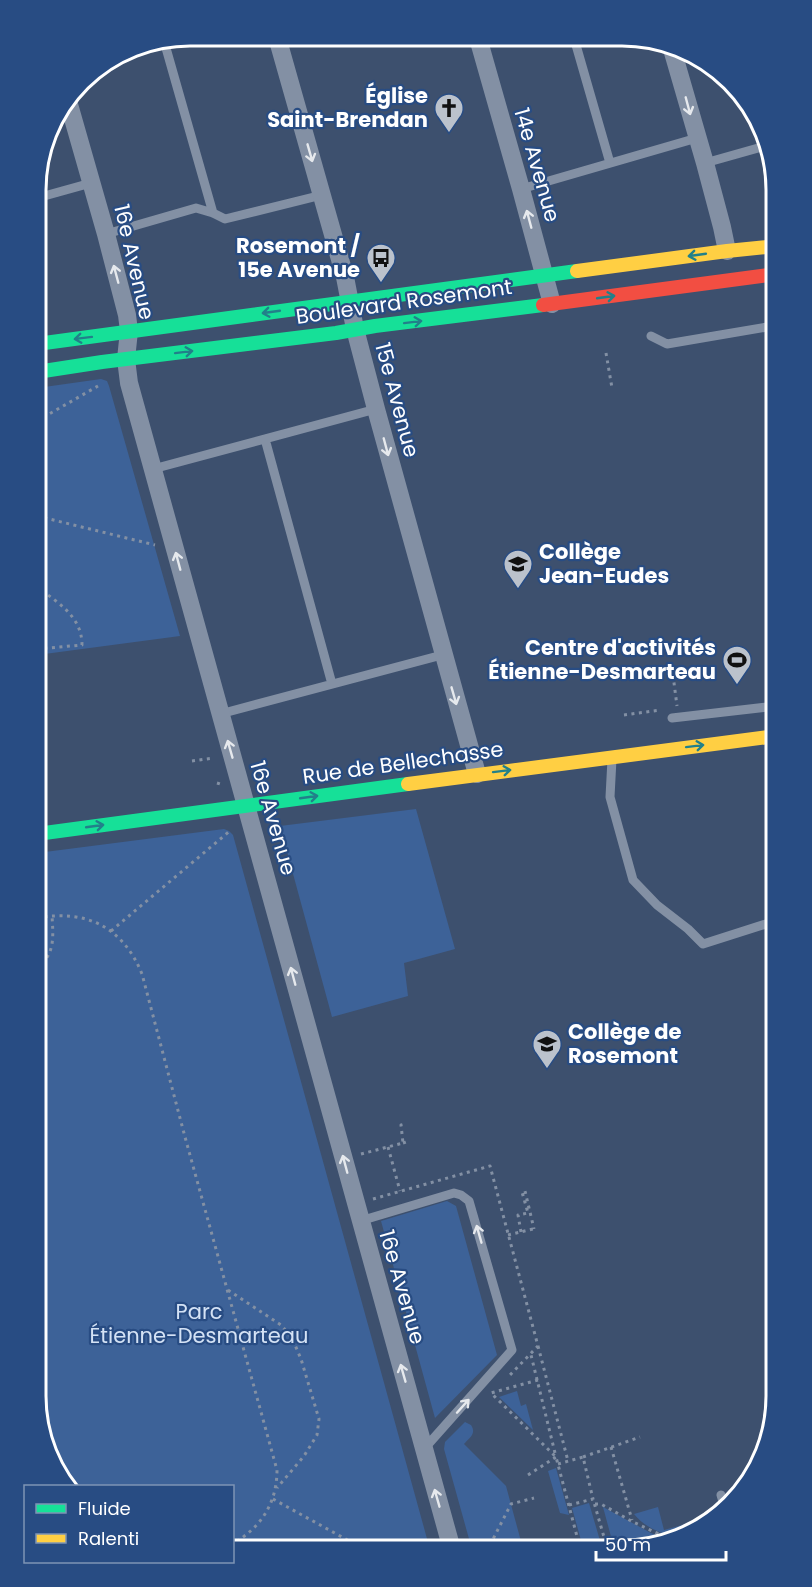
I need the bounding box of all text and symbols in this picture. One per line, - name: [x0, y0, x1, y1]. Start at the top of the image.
- place label: Église Saint-Brendan: [267, 81, 428, 134]
- church icon: Église Saint-Brendan: [433, 92, 465, 134]
- one-way arrow: [683, 96, 694, 115]
- street label: 14e Avenue: [507, 104, 568, 225]
- one-way arrow: [305, 144, 316, 163]
- street label: 16e Avenue: [107, 201, 162, 322]
- one-way arrow: [523, 210, 535, 229]
- place label: Rosemont / 15e Avenue: [236, 231, 360, 284]
- bus stop icon: Rosemont / 15e Avenue: [365, 242, 397, 284]
- one-way arrow: [688, 249, 707, 260]
- one-way arrow: [110, 265, 122, 284]
- street label: Boulevard Rosemont: [294, 272, 514, 331]
- one-way arrow: [596, 291, 616, 302]
- one-way arrow: [262, 307, 282, 318]
- one-way arrow: [402, 316, 422, 327]
- one-way arrow: [74, 332, 93, 343]
- street label: 15e Avenue: [368, 339, 427, 460]
- one-way arrow: [174, 346, 194, 357]
- one-way arrow: [381, 437, 392, 456]
- place label: Collège Jean-Eudes: [539, 537, 669, 590]
- school or university icon: Collège Jean-Eudes: [502, 548, 534, 590]
- one-way arrow: [172, 552, 183, 571]
- place label: Centre d'activités Étienne-Desmarteau: [488, 633, 716, 686]
- sports icon: Centre d'activités Étienne-Desmarteau: [721, 644, 753, 686]
- one-way arrow: [449, 686, 460, 705]
- street label: Rue de Bellechasse: [301, 734, 505, 791]
- one-way arrow: [224, 740, 235, 759]
- one-way arrow: [685, 740, 705, 751]
- street label: 16e Avenue: [243, 757, 304, 878]
- one-way arrow: [491, 765, 511, 776]
- one-way arrow: [298, 791, 318, 802]
- one-way arrow: [84, 820, 104, 831]
- one-way arrow: [287, 967, 298, 986]
- place label: Collège de Rosemont: [568, 1017, 682, 1070]
- school or university icon: Collège de Rosemont: [531, 1028, 563, 1070]
- one-way arrow: [338, 1155, 350, 1174]
- one-way arrow: [473, 1225, 484, 1244]
- street label: 16e Avenue: [372, 1226, 433, 1347]
- park label: Parc Étienne-Desmarteau: [90, 1297, 308, 1350]
- one-way arrow: [396, 1364, 408, 1383]
- one-way arrow: [456, 1399, 470, 1414]
- legend: [24, 1485, 234, 1563]
- one-way arrow: [431, 1489, 443, 1508]
- text: Fluide: [78, 1496, 131, 1521]
- scale bar: [596, 1524, 726, 1562]
- text: Ralenti: [78, 1526, 139, 1551]
- text: 50 m: [605, 1532, 651, 1557]

